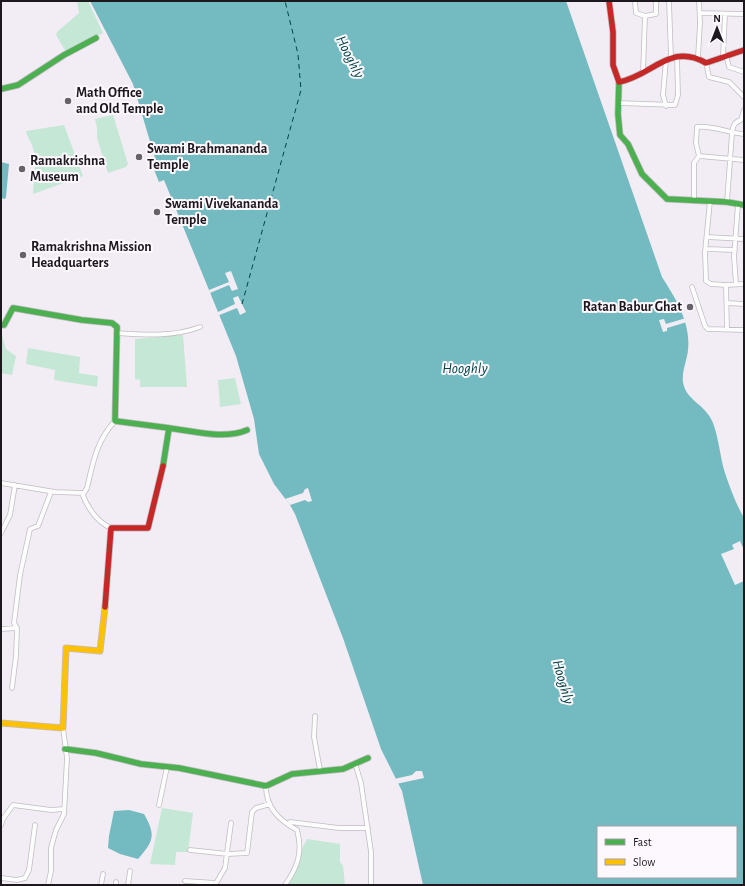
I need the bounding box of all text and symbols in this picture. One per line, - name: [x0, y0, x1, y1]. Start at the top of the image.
- north arrow: [697, 8, 737, 48]
- text: N: [713, 13, 721, 24]
- water label: Hooghly: [333, 33, 367, 81]
- place label: Math Office and Old Temple: [76, 86, 164, 116]
- marker: Math Office and Old Temple: [63, 96, 73, 106]
- place label: Swami Brahmananda Temple: [147, 142, 268, 172]
- marker: Swami Brahmananda Temple: [134, 152, 144, 162]
- place label: Ramakrishna Museum: [30, 154, 105, 184]
- marker: Ramakrishna Museum: [17, 164, 27, 174]
- place label: Swami Vivekananda Temple: [165, 197, 279, 227]
- marker: Swami Vivekananda Temple: [152, 207, 162, 217]
- place label: Ramakrishna Mission Headquarters: [31, 240, 152, 270]
- marker: Ramakrishna Mission Headquarters: [18, 250, 28, 260]
- place label: Ratan Babur Ghat: [583, 300, 682, 314]
- marker: Ratan Babur Ghat: [685, 302, 695, 312]
- water label: Hooghly: [442, 361, 488, 376]
- water label: Hooghly: [550, 658, 577, 707]
- legend: [597, 826, 737, 878]
- text: Fast: [633, 836, 652, 848]
- text: Slow: [633, 856, 655, 868]

